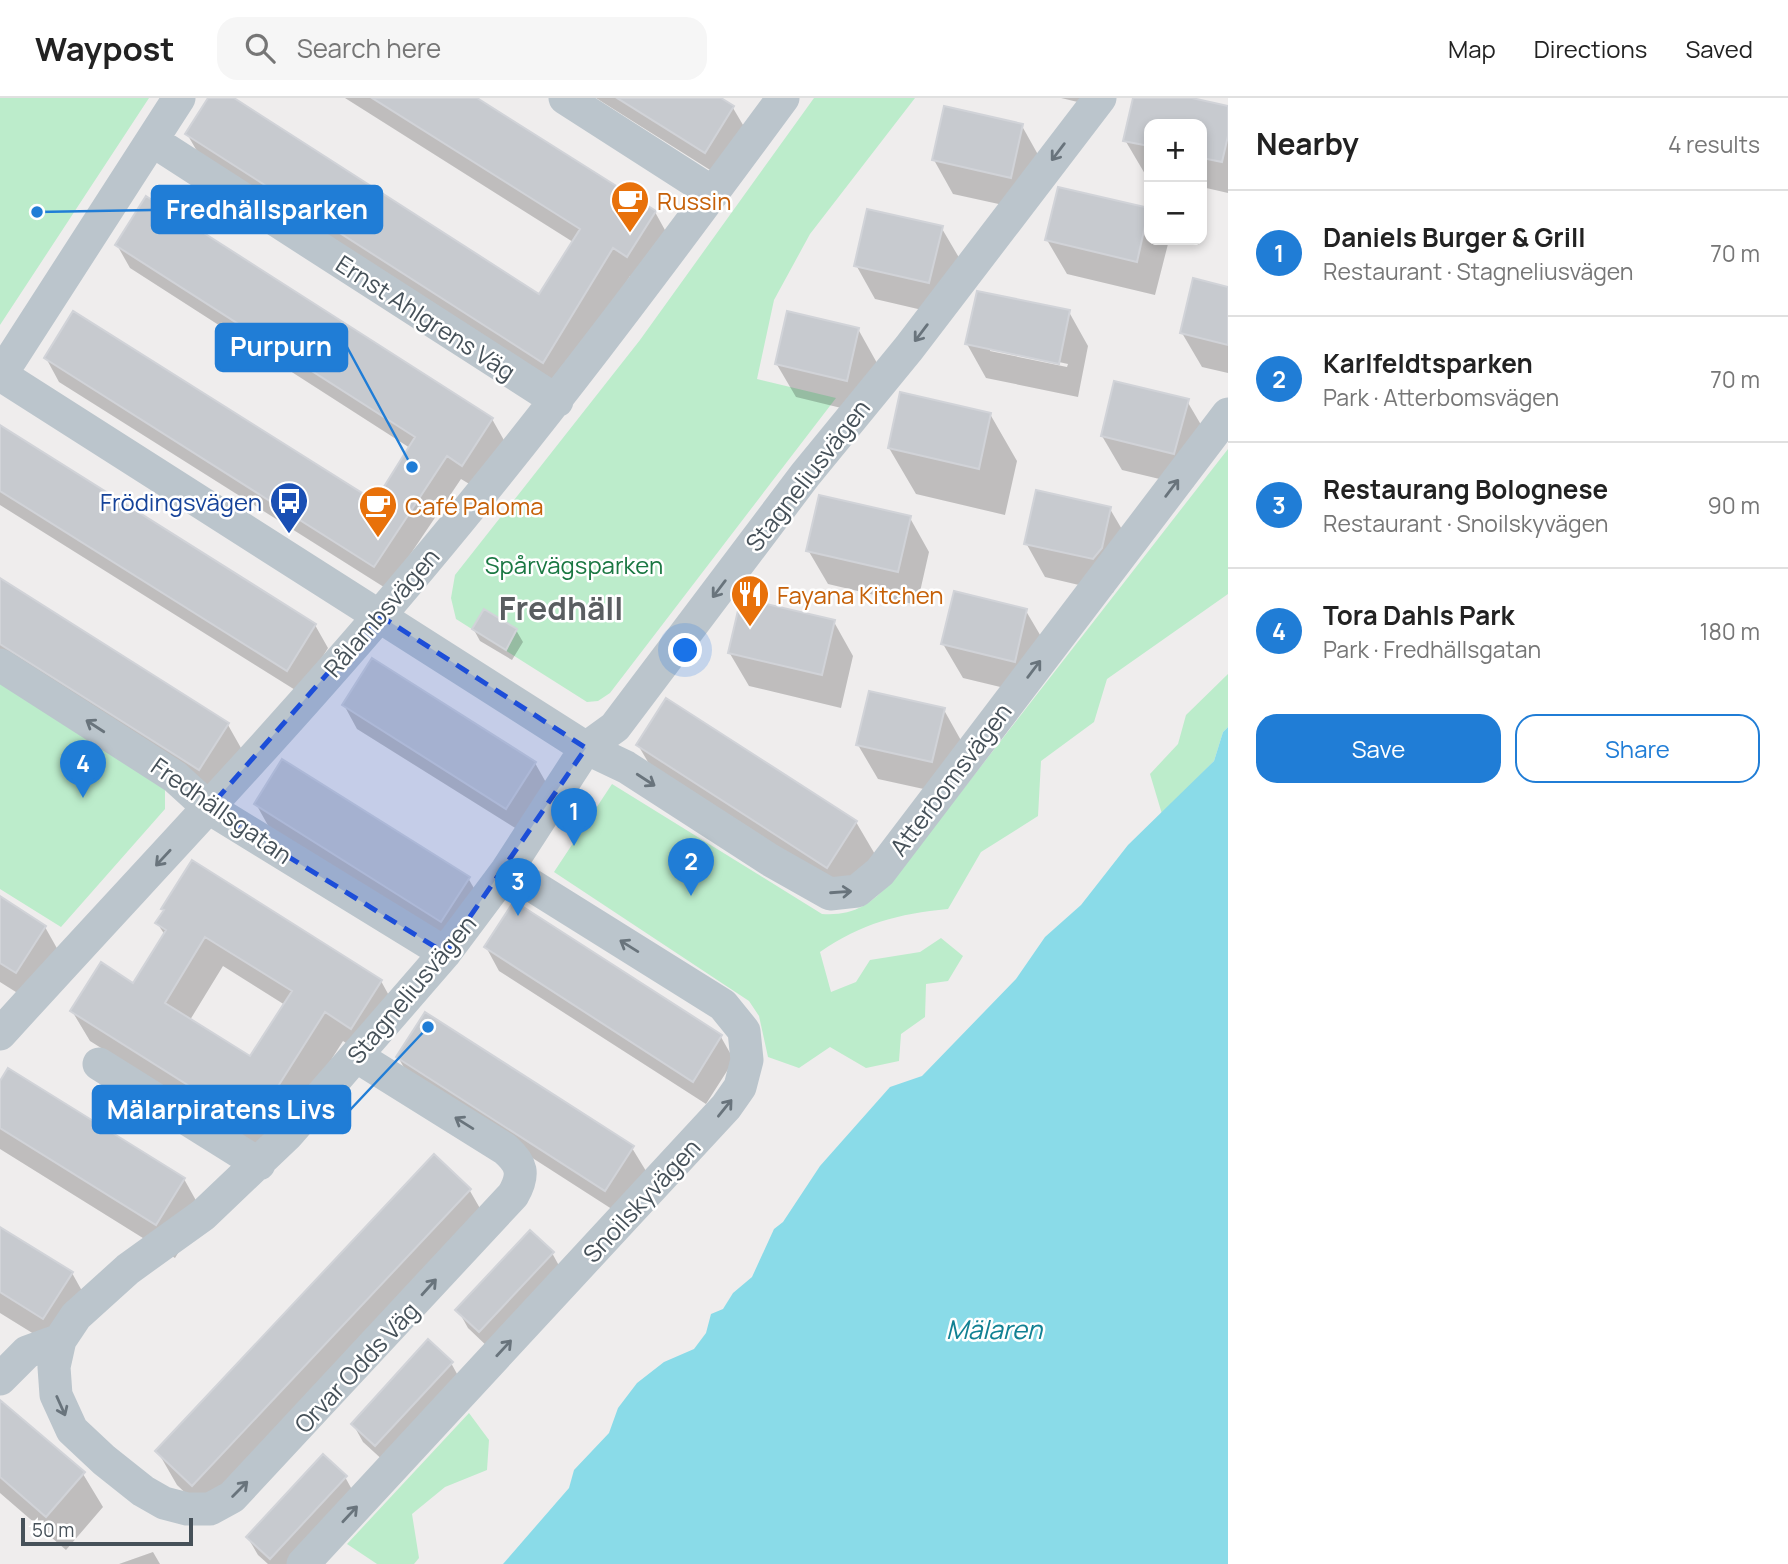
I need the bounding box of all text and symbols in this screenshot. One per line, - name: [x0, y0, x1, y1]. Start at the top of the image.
- search box: [217, 17, 707, 80]
- text: Waypost: [35, 26, 175, 71]
- icon: search: [241, 29, 279, 67]
- text: Search here: [297, 30, 441, 66]
- text: Map: [1448, 32, 1496, 65]
- text: Directions: [1534, 32, 1647, 65]
- text: Saved: [1685, 32, 1753, 65]
- map controls: [1144, 119, 1207, 245]
- button: +: [1144, 119, 1207, 182]
- text: Nearby: [1256, 123, 1359, 164]
- text: 4 results: [1668, 128, 1760, 160]
- one-way arrow: [1051, 143, 1066, 161]
- cafe icon: Russin: [609, 179, 651, 234]
- button: −: [1144, 182, 1207, 245]
- place label: Russin: [657, 184, 731, 217]
- callout: Fredhällsparken: [152, 186, 382, 233]
- text: Fredhällsparken: [166, 191, 368, 227]
- text: Daniels Burger & Grill: [1323, 219, 1586, 255]
- text: 1: [1274, 237, 1284, 269]
- text: 70 m: [1710, 237, 1760, 269]
- street label: Ernst Ahlgrens Väg: [330, 247, 522, 387]
- text: Restaurant · Stagneliusvägen: [1323, 255, 1634, 287]
- one-way arrow: [913, 323, 928, 342]
- callout: Purpurn: [216, 324, 347, 371]
- text: Purpurn: [230, 328, 332, 364]
- text: Karlfeldtsparken: [1323, 345, 1533, 381]
- text: 2: [1272, 363, 1286, 395]
- text: 70 m: [1710, 363, 1760, 395]
- text: Park · Atterbomsvägen: [1323, 381, 1559, 413]
- street label: Stagneliusvägen: [737, 392, 877, 558]
- text: Restaurang Bolognese: [1323, 471, 1608, 507]
- one-way arrow: [1164, 479, 1179, 498]
- bus stop icon: Frödingsvägen: [268, 480, 310, 535]
- cafe icon: Café Paloma: [357, 484, 399, 539]
- place label: Frödingsvägen: [100, 485, 262, 518]
- place label: Café Paloma: [405, 489, 544, 522]
- text: 3: [1272, 489, 1286, 521]
- text: 90 m: [1708, 489, 1760, 521]
- text: Restaurant · Snoilskyvägen: [1323, 507, 1608, 539]
- street label: Rålambsvägen: [316, 540, 446, 684]
- park label: Spårvägsparken: [485, 548, 663, 581]
- restaurant icon: Fayana Kitchen: [729, 573, 771, 628]
- place label: Fayana Kitchen: [777, 578, 944, 611]
- one-way arrow: [712, 579, 726, 598]
- district label: Fredhäll: [499, 586, 623, 630]
- text: Tora Dahls Park: [1323, 597, 1515, 633]
- text: 4: [1272, 615, 1286, 647]
- text: 180 m: [1700, 615, 1760, 647]
- your location: [668, 633, 702, 667]
- text: Park · Fredhällsgatan: [1323, 633, 1541, 665]
- one-way arrow: [1027, 661, 1042, 679]
- street label: Atterbomsvägen: [882, 696, 1018, 862]
- button: Save: [1256, 714, 1501, 783]
- button: Share: [1515, 714, 1760, 783]
- one-way arrow: [86, 718, 105, 733]
- pin: 4: [60, 740, 106, 798]
- street label: Fredhällsgatan: [145, 749, 299, 871]
- one-way arrow: [636, 772, 655, 787]
- pin: 1: [551, 788, 597, 846]
- pin: 2: [668, 838, 714, 896]
- one-way arrow: [154, 849, 171, 866]
- pin: 3: [495, 858, 541, 916]
- one-way arrow: [829, 886, 852, 899]
- street label: Stagneliusvägen: [339, 908, 483, 1070]
- one-way arrow: [619, 938, 639, 952]
- callout: Mälarpiratens Livs: [93, 1086, 350, 1133]
- text: Mälarpiratens Livs: [107, 1091, 335, 1127]
- one-way arrow: [717, 1099, 732, 1117]
- one-way arrow: [455, 1116, 474, 1131]
- street label: Snoilskyvägen: [575, 1131, 707, 1269]
- one-way arrow: [421, 1279, 438, 1296]
- street label: Orvar Odds Väg: [287, 1294, 425, 1440]
- water label: Mälaren: [946, 1311, 1044, 1347]
- one-way arrow: [496, 1340, 513, 1357]
- one-way arrow: [55, 1395, 69, 1416]
- one-way arrow: [232, 1480, 249, 1497]
- one-way arrow: [341, 1506, 358, 1523]
- scale bar: [21, 1515, 192, 1547]
- text: 50 m: [32, 1517, 74, 1543]

